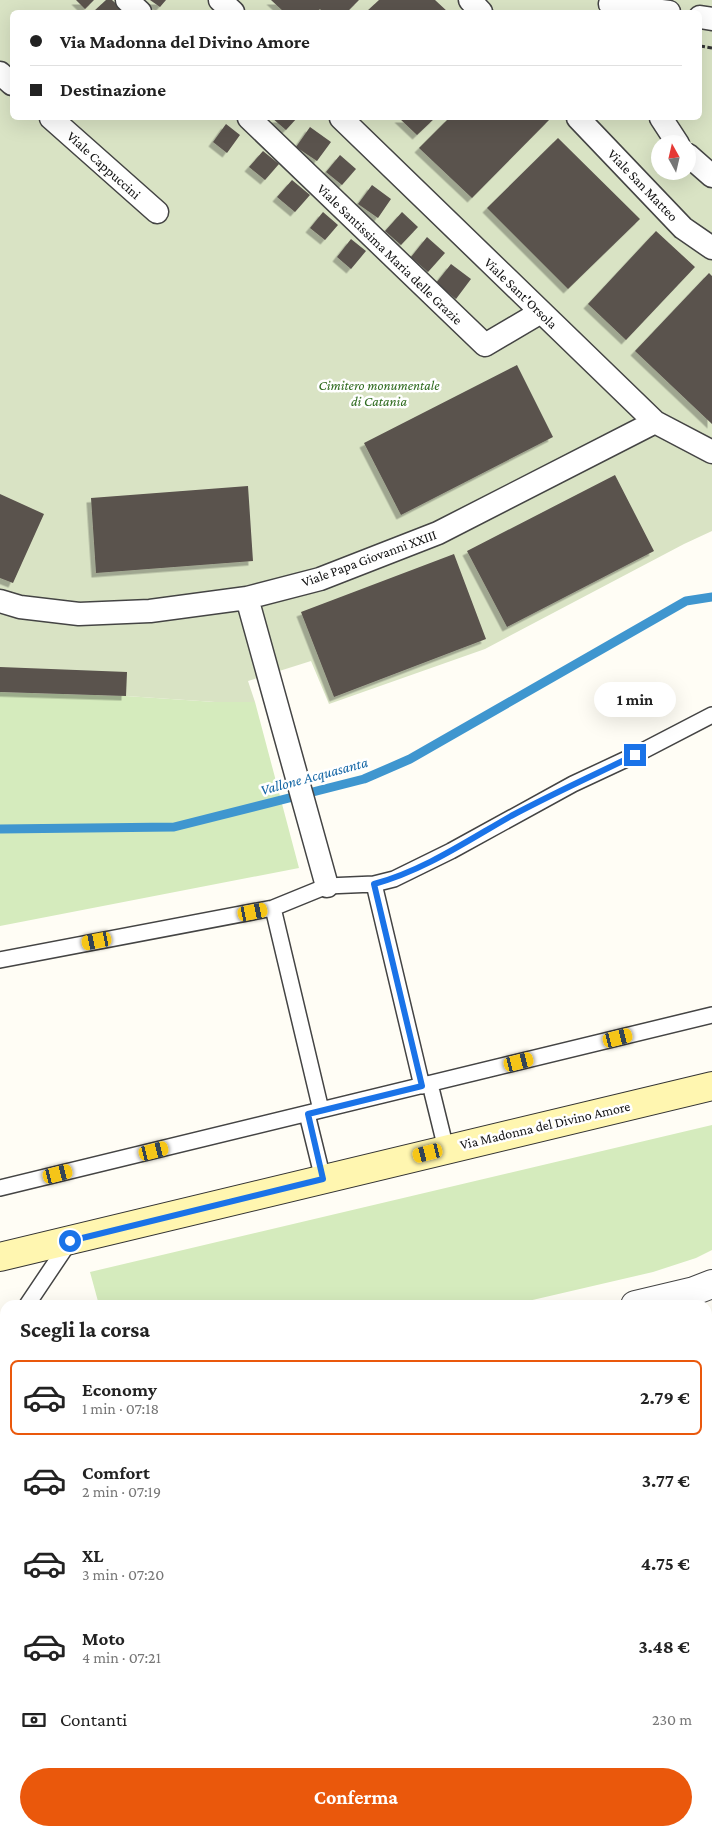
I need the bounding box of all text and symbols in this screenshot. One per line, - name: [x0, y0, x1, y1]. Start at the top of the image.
- text: Via Madonna del Divino Amore: [60, 31, 310, 52]
- text: Destinazione: [60, 79, 166, 100]
- street label: Viale Cappuccini: [64, 128, 144, 202]
- north arrow: [651, 135, 696, 180]
- map controls: [651, 135, 696, 180]
- street label: Viale San Matteo: [605, 146, 681, 224]
- street label: Viale Santissima Maria delle Grazie: [314, 180, 466, 328]
- street label: Viale Sant'Orsola: [481, 254, 561, 332]
- park label: Cimitero monumentale di Catania: [318, 377, 440, 409]
- street label: Viale Papa Giovanni XXIII: [299, 526, 439, 590]
- callout: 1 min: [594, 682, 676, 718]
- text: 1 min: [617, 691, 653, 708]
- route end: [624, 744, 646, 766]
- water label: Vallone Acquasanta: [259, 754, 370, 799]
- car: [236, 902, 269, 922]
- car: [80, 931, 113, 951]
- car: [601, 1027, 634, 1049]
- car: [502, 1051, 535, 1073]
- street label: Via Madonna del Divino Amore: [458, 1098, 632, 1152]
- car: [137, 1140, 170, 1162]
- car: [411, 1142, 444, 1164]
- car: [41, 1163, 74, 1185]
- route start: [59, 1230, 81, 1252]
- text: Scegli la corsa: [20, 1317, 150, 1342]
- icon: car: [22, 1375, 67, 1420]
- text: Economy: [82, 1379, 157, 1400]
- text: 2.79 €: [640, 1387, 690, 1408]
- text: 1 min · 07:18: [82, 1400, 159, 1417]
- icon: car: [22, 1458, 67, 1503]
- text: Comfort: [82, 1462, 150, 1483]
- text: 3.77 €: [642, 1470, 690, 1491]
- text: 2 min · 07:19: [82, 1483, 161, 1500]
- icon: car: [22, 1541, 67, 1586]
- text: XL: [82, 1545, 104, 1566]
- text: 4.75 €: [641, 1553, 690, 1574]
- text: 3 min · 07:20: [82, 1566, 164, 1583]
- icon: car: [22, 1624, 67, 1669]
- text: Moto: [82, 1628, 125, 1649]
- text: 3.48 €: [638, 1636, 690, 1657]
- text: 4 min · 07:21: [82, 1649, 161, 1666]
- icon: cash: [20, 1706, 48, 1734]
- text: Contanti: [60, 1709, 127, 1730]
- text: 230 m: [652, 1711, 692, 1728]
- button: Conferma: [20, 1768, 692, 1826]

